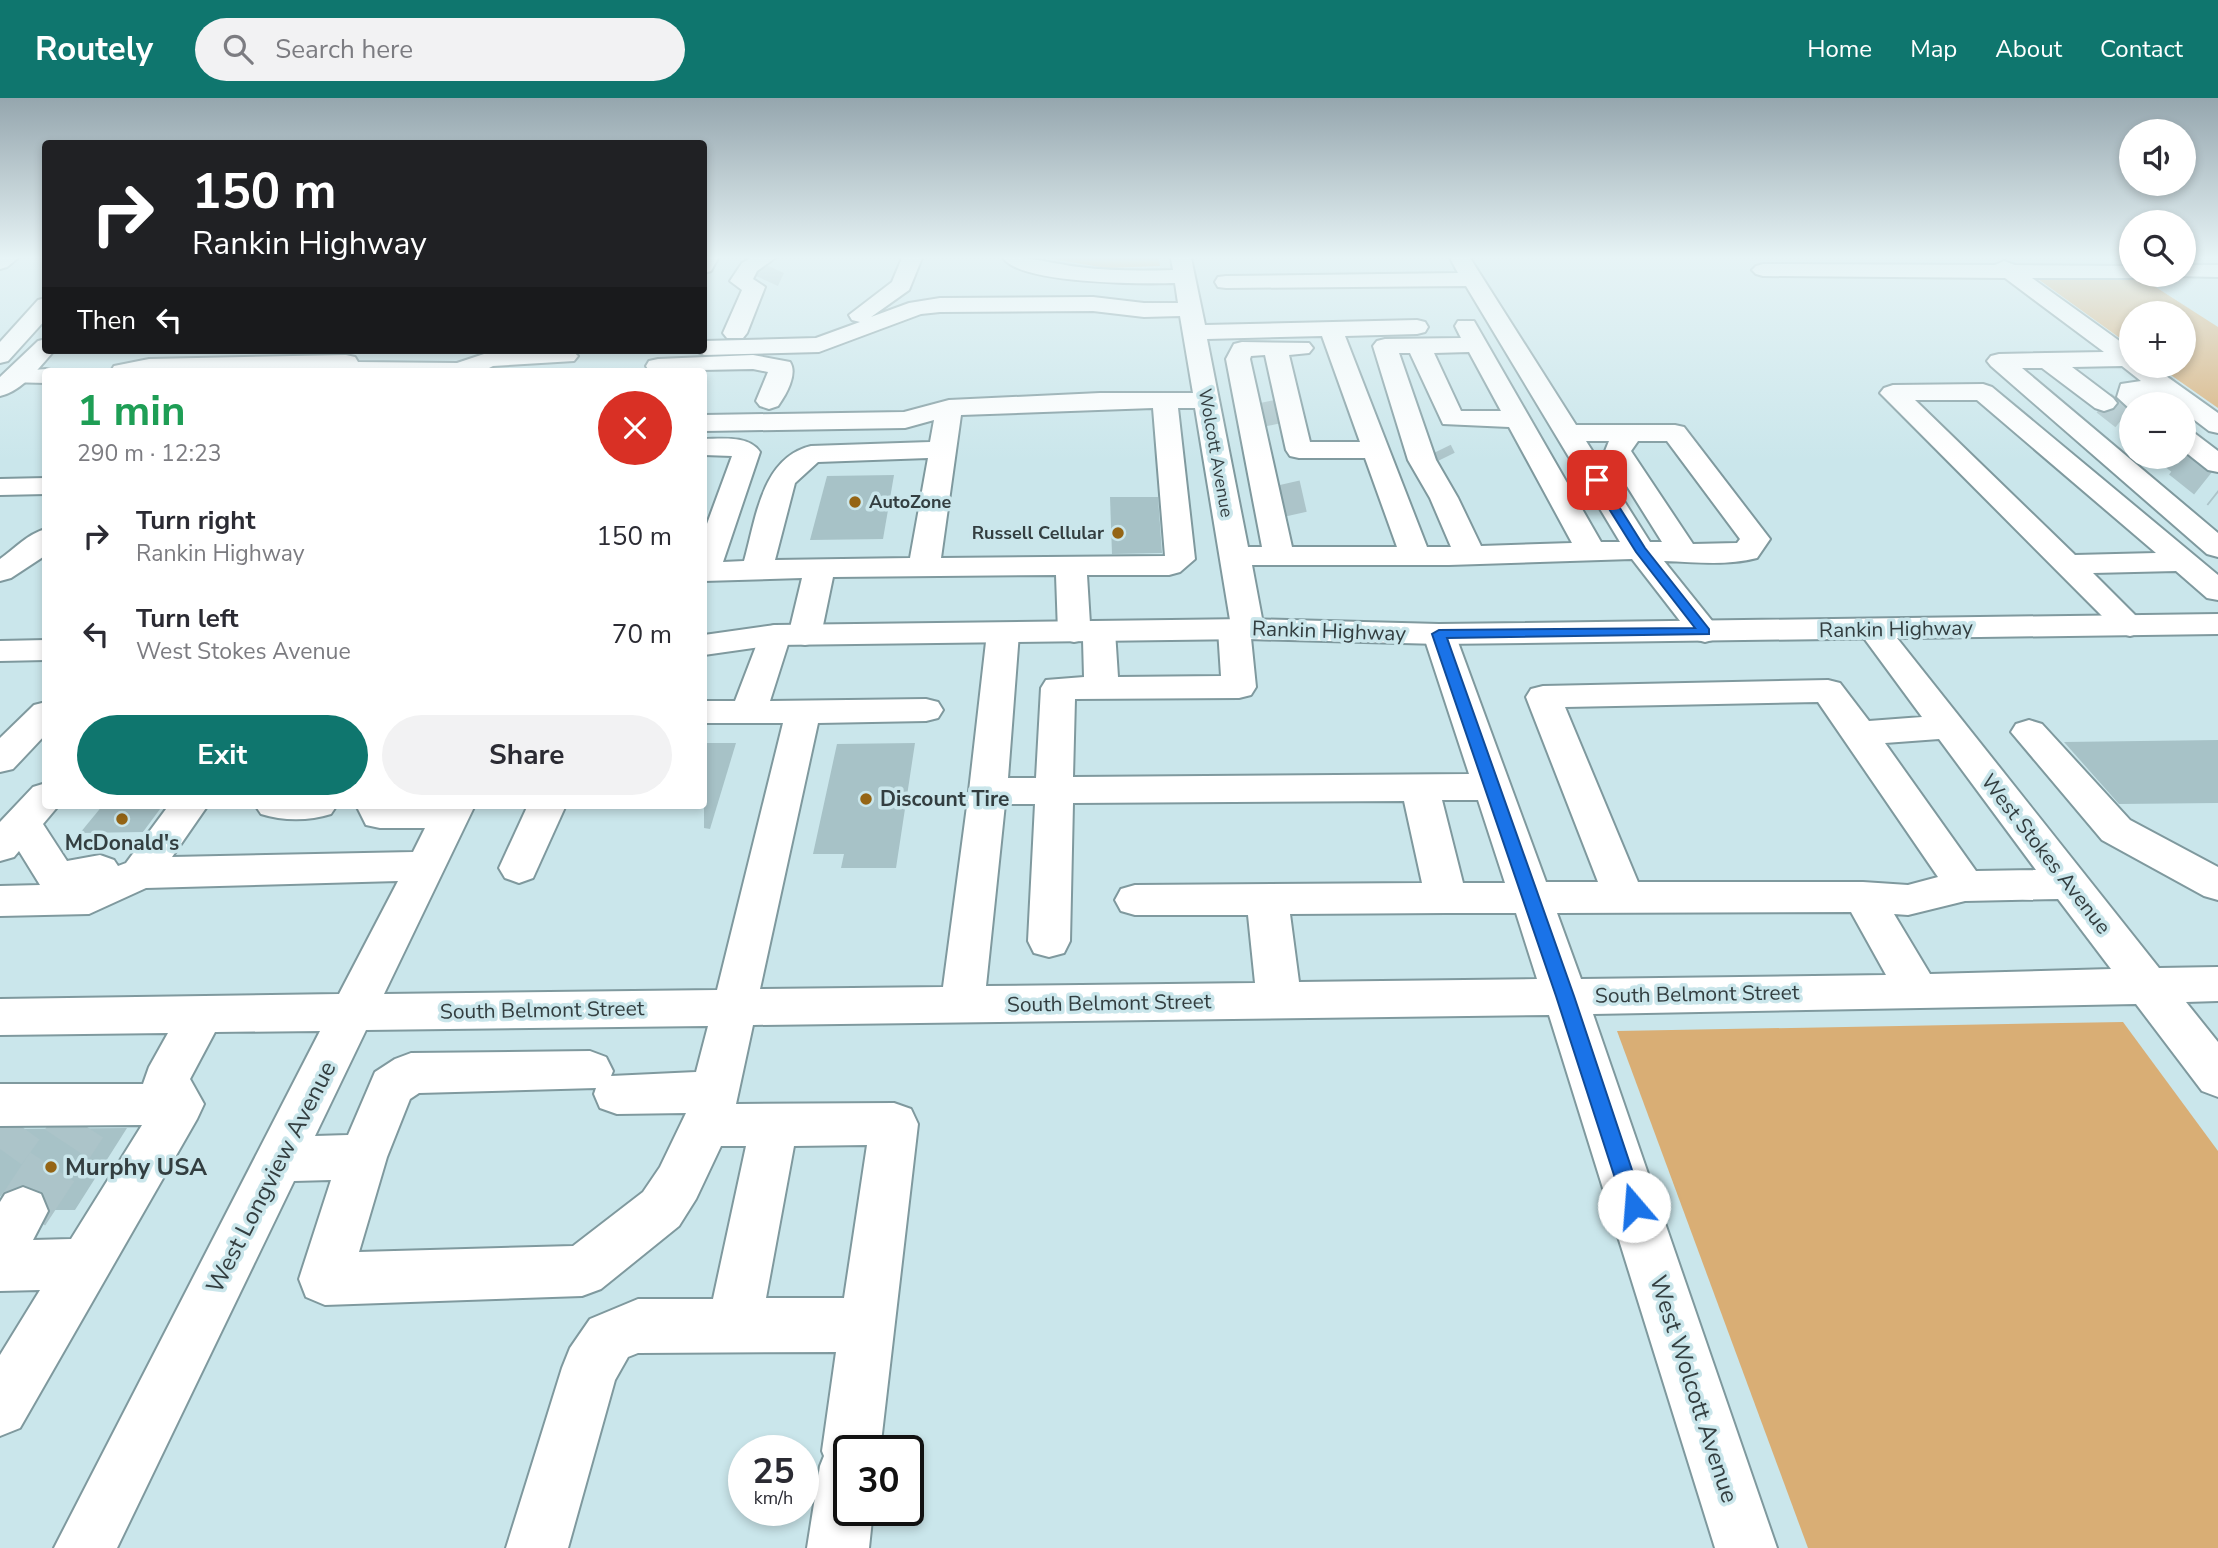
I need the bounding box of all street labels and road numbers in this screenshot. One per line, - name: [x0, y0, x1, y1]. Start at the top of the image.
- street label: Wolcott Avenue: [1193, 387, 1239, 519]
- street label: Rankin Highway: [1252, 614, 1407, 648]
- street label: Rankin Highway: [1819, 614, 1973, 644]
- street label: West Stokes Avenue: [1975, 768, 2117, 940]
- street label: South Belmont Street: [1595, 978, 1800, 1010]
- street label: South Belmont Street: [1007, 987, 1212, 1019]
- street label: South Belmont Street: [440, 994, 645, 1026]
- street label: West Longview Avenue: [199, 1056, 343, 1298]
- street label: West Wolcott Avenue: [1642, 1271, 1746, 1507]

